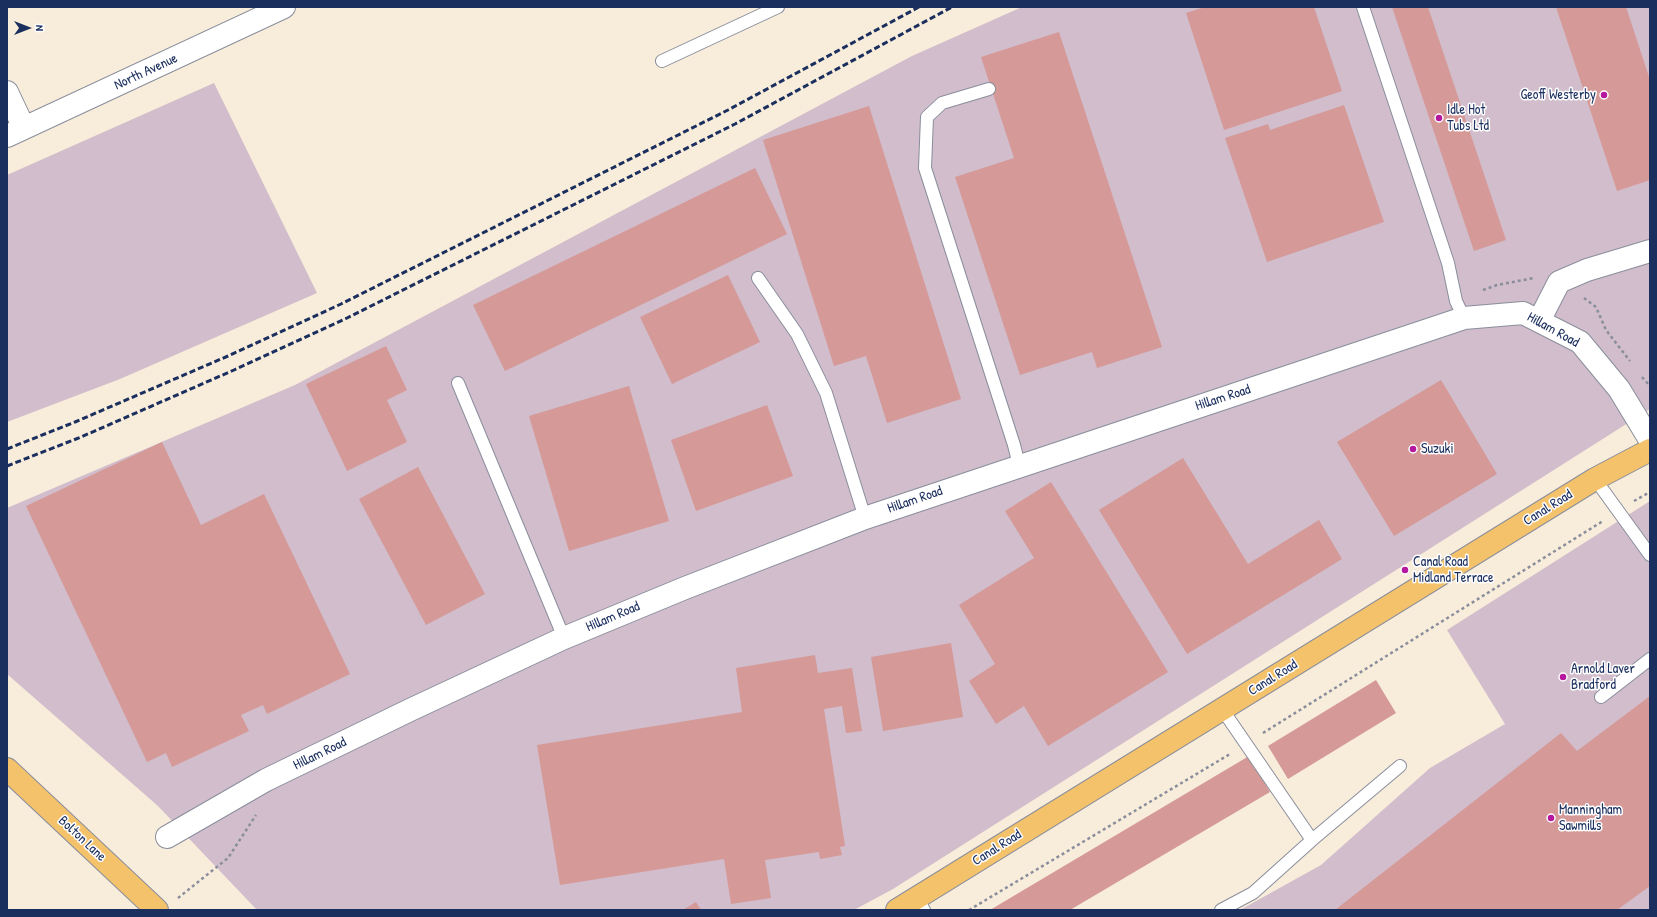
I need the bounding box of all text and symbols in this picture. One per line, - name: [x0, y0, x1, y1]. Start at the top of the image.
- north arrow: [8, 8, 48, 48]
- text: N: [33, 25, 47, 31]
- street label: North Avenue: [112, 50, 180, 94]
- place label: Geoff Westerby: [1520, 87, 1596, 103]
- marker: Geoff Westerby: [1599, 90, 1609, 100]
- place label: Idle Hot Tubs Ltd: [1447, 102, 1489, 134]
- marker: Idle Hot Tubs Ltd: [1434, 113, 1444, 123]
- street label: Hillam Road: [1524, 309, 1582, 351]
- street label: Hillam Road: [1193, 381, 1253, 415]
- place label: Suzuki: [1421, 441, 1454, 457]
- marker: Suzuki: [1408, 444, 1418, 454]
- street label: Hillam Road: [885, 483, 945, 517]
- street label: Canal Road: [1520, 486, 1576, 530]
- place label: Canal Road Midland Terrace: [1413, 554, 1494, 586]
- marker: Canal Road Midland Terrace: [1400, 565, 1410, 575]
- street label: Hillam Road: [584, 598, 642, 636]
- street label: Canal Road: [1245, 656, 1301, 700]
- place label: Arnold Laver Bradford: [1571, 661, 1635, 694]
- marker: Arnold Laver Bradford: [1558, 672, 1568, 682]
- street label: Hillam Road: [291, 734, 349, 774]
- place label: Manningham Sawmills: [1559, 802, 1622, 834]
- street label: Bolton Lane: [55, 813, 109, 865]
- marker: Manningham Sawmills: [1546, 813, 1556, 823]
- street label: Canal Road: [969, 826, 1025, 870]

